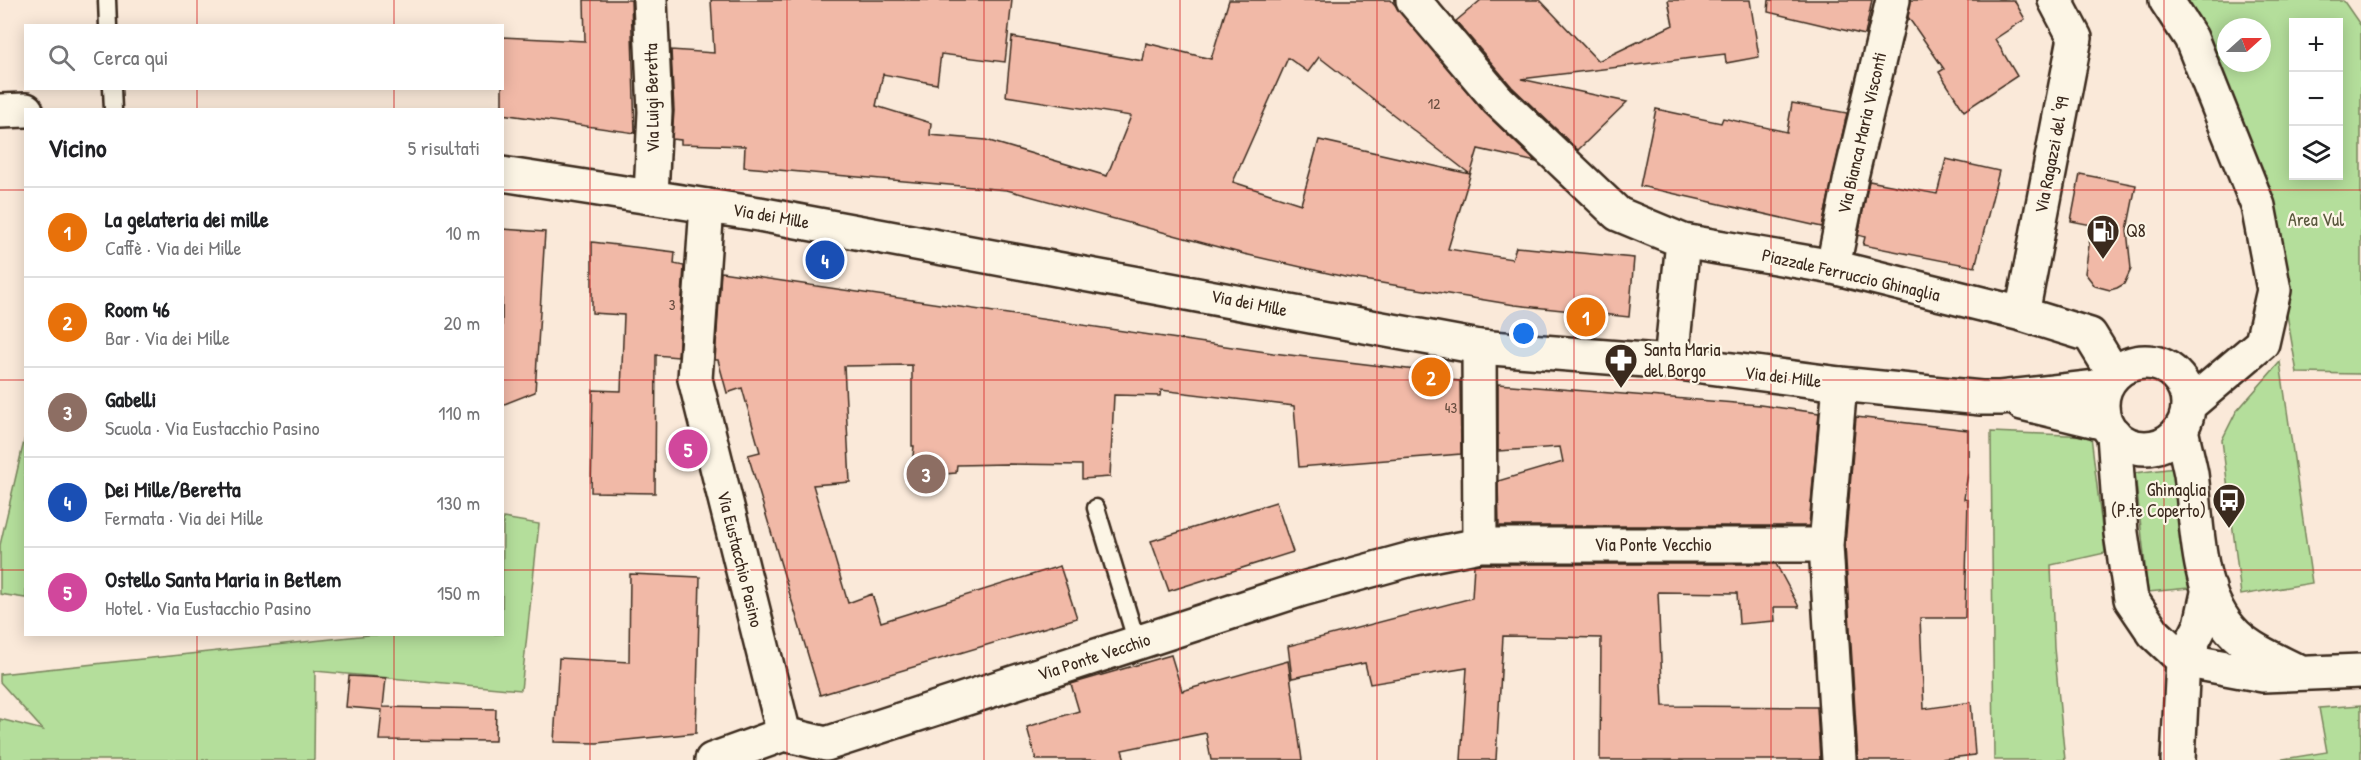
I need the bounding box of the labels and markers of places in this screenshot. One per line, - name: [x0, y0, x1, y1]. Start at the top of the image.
- fuel station icon: Q8: [2085, 213, 2121, 260]
- place label: Q8: [2126, 218, 2146, 243]
- pin: 4: [806, 238, 844, 282]
- pin: 1: [1566, 294, 1606, 340]
- place label: Santa Maria del Borgo: [1644, 337, 1721, 383]
- pharmacy icon: Santa Maria del Borgo: [1603, 342, 1639, 389]
- pin: 2: [1412, 354, 1450, 400]
- pin: 5: [668, 426, 708, 472]
- pin: 3: [906, 452, 946, 496]
- place label: Ghinaglia (P.te Coperto): [2111, 477, 2206, 523]
- bus stop icon: Ghinaglia (P.te Coperto): [2211, 482, 2247, 529]

